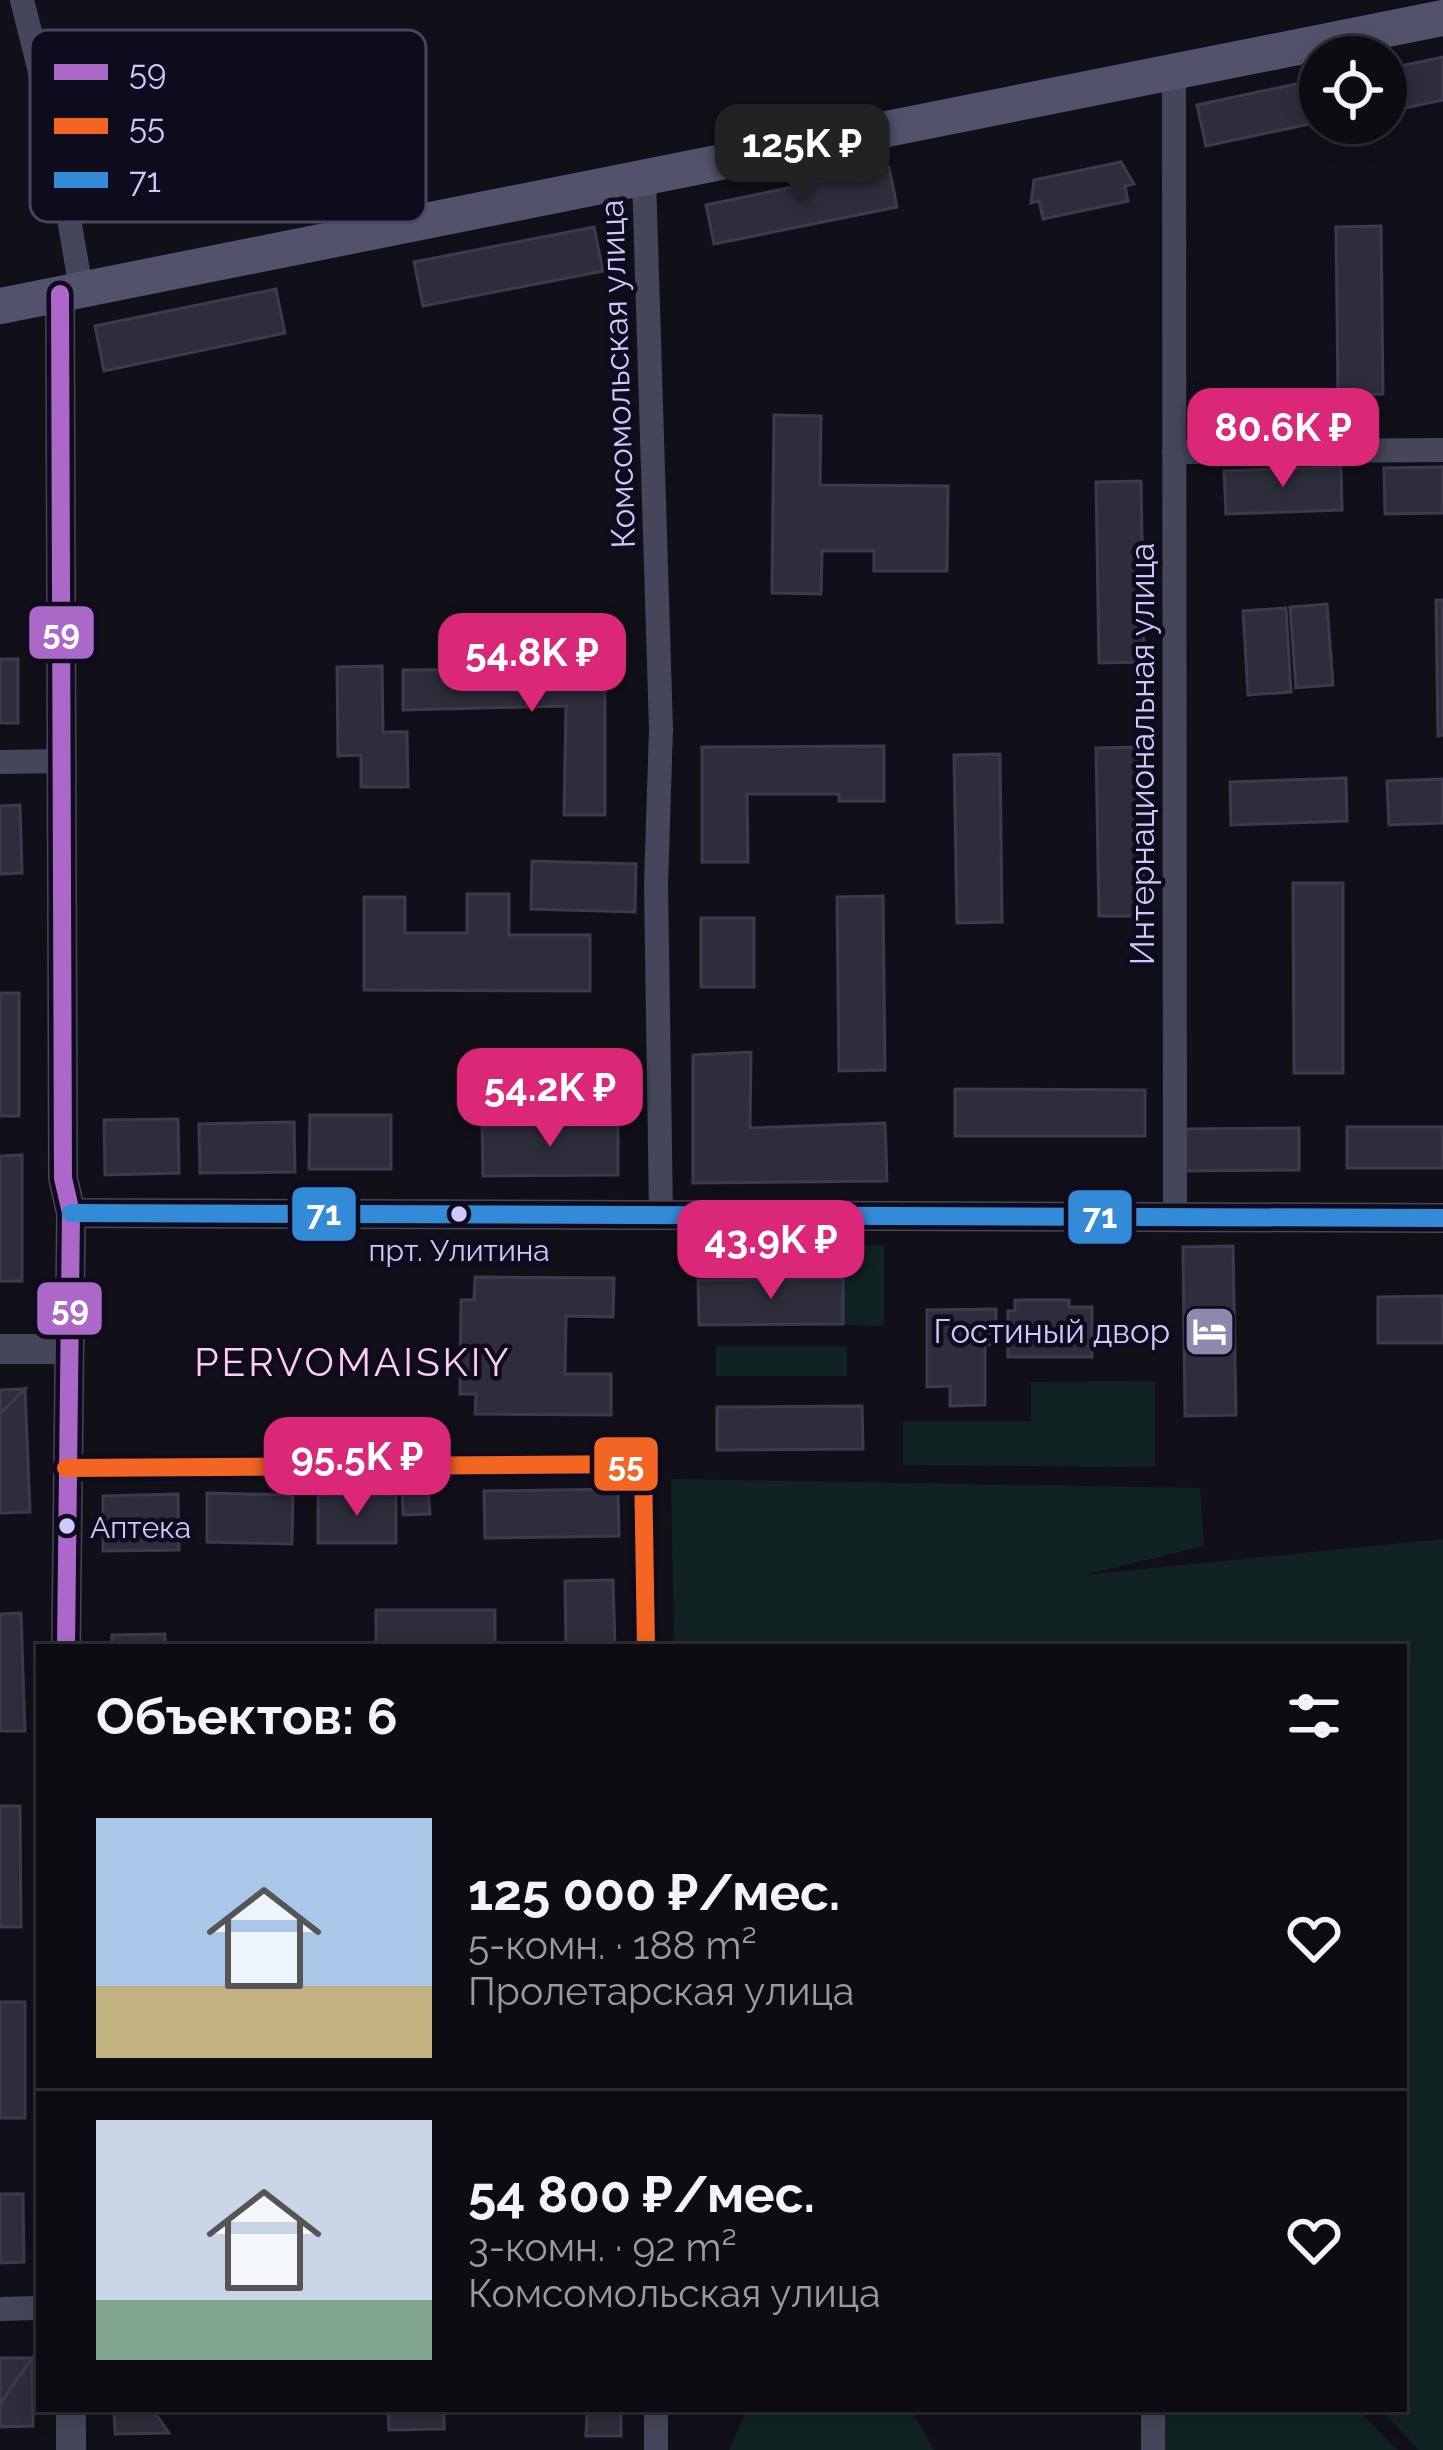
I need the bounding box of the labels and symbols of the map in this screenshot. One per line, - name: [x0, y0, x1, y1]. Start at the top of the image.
- legend: [30, 30, 426, 222]
- text: 59: [129, 53, 166, 92]
- pin: 125K ₽: [704, 104, 900, 206]
- text: 55: [129, 107, 165, 146]
- text: 71: [129, 161, 161, 200]
- street label: Комсомольская улица: [592, 199, 643, 549]
- pin: 80.6K ₽: [1172, 388, 1394, 490]
- street label: Интернациональная улица: [1123, 543, 1162, 965]
- line badge: 59: [27, 604, 96, 661]
- text: 59: [42, 613, 80, 652]
- pin: 54.8K ₽: [421, 613, 643, 715]
- pin: 54.2K ₽: [439, 1048, 661, 1150]
- line badge: 71: [290, 1185, 358, 1243]
- line badge: 71: [1066, 1188, 1134, 1246]
- text: 71: [307, 1194, 341, 1233]
- text: 71: [1083, 1197, 1117, 1236]
- pin: 43.9K ₽: [660, 1200, 882, 1302]
- marker: прт. Улитина: [448, 1203, 470, 1225]
- place label: прт. Улитина: [368, 1233, 550, 1268]
- line badge: 59: [35, 1280, 104, 1337]
- text: 59: [51, 1289, 89, 1328]
- hotel icon: Гостиный двор: [1181, 1303, 1237, 1359]
- place label: Гостиный двор: [933, 1312, 1170, 1351]
- district label: PERVOMAISKIY: [194, 1339, 512, 1385]
- pin: 95.5K ₽: [246, 1417, 468, 1519]
- line badge: 55: [592, 1435, 660, 1493]
- text: 55: [608, 1445, 644, 1484]
- place label: Аптека: [90, 1510, 191, 1545]
- marker: Аптека: [56, 1515, 78, 1537]

